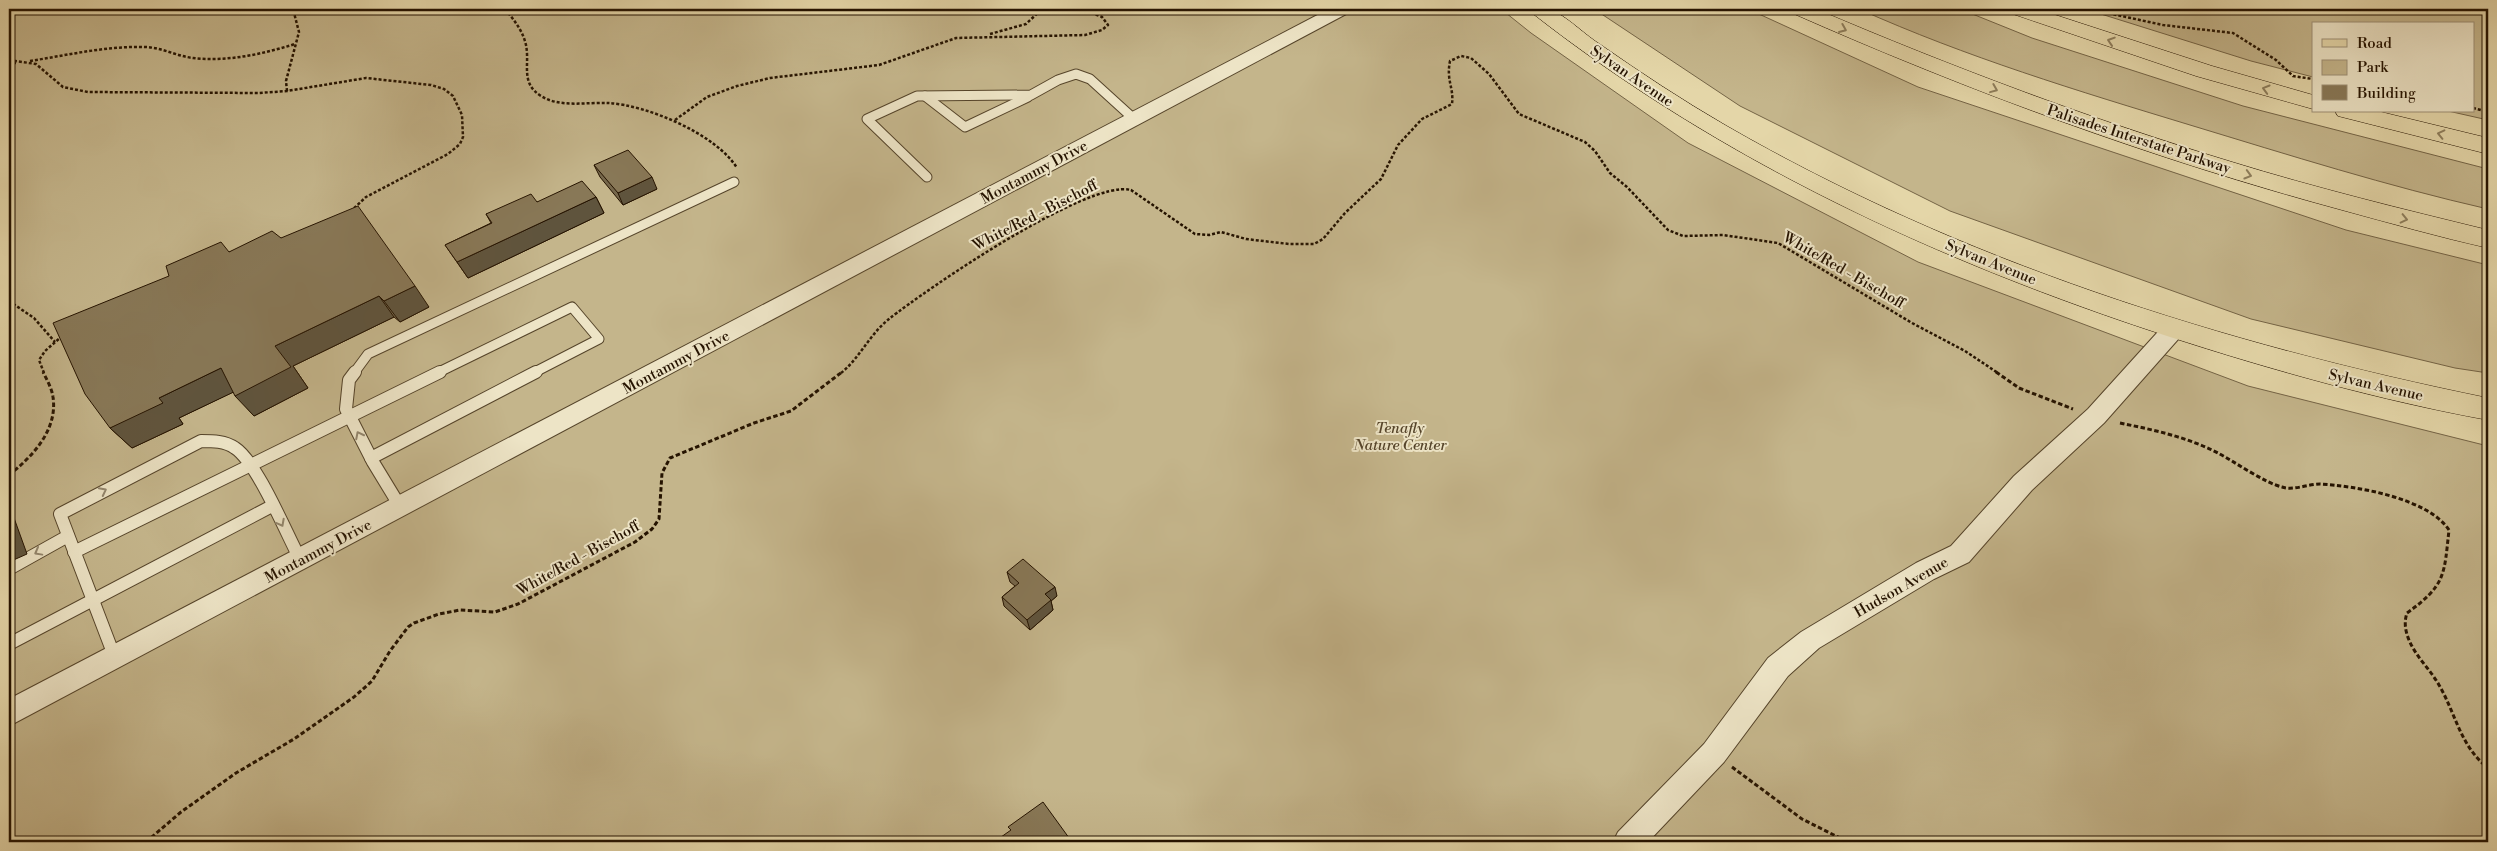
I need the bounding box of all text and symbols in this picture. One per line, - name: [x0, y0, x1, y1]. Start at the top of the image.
- legend: [2312, 22, 2474, 112]
- one-way arrow: [1839, 23, 1847, 33]
- text: Road: [2357, 34, 2392, 53]
- one-way arrow: [2107, 36, 2116, 46]
- street label: Sylvan Avenue: [1586, 42, 1677, 111]
- text: Park: [2357, 58, 2389, 77]
- one-way arrow: [1989, 83, 1998, 93]
- one-way arrow: [2262, 84, 2271, 95]
- text: Building: [2356, 84, 2416, 103]
- street label: Palisades Interstate Parkway: [2044, 101, 2234, 178]
- one-way arrow: [2436, 129, 2445, 140]
- street label: Montammy Drive: [977, 136, 1091, 209]
- one-way arrow: [2243, 169, 2251, 179]
- street label: White/Red - Bischoff: [969, 175, 1102, 256]
- one-way arrow: [2399, 213, 2408, 224]
- street label: White/Red - Bischoff: [1779, 227, 1909, 314]
- street label: Sylvan Avenue: [1942, 236, 2039, 289]
- street label: Montammy Drive: [619, 326, 733, 399]
- street label: Sylvan Avenue: [2327, 365, 2425, 406]
- park label: Tenafly Nature Center: [1352, 419, 1447, 455]
- one-way arrow: [355, 431, 365, 440]
- one-way arrow: [98, 487, 107, 497]
- street label: Montammy Drive: [261, 515, 375, 588]
- street label: White/Red - Bischoff: [513, 516, 644, 601]
- one-way arrow: [275, 518, 285, 527]
- one-way arrow: [35, 546, 44, 556]
- street label: Hudson Avenue: [1851, 553, 1952, 622]

